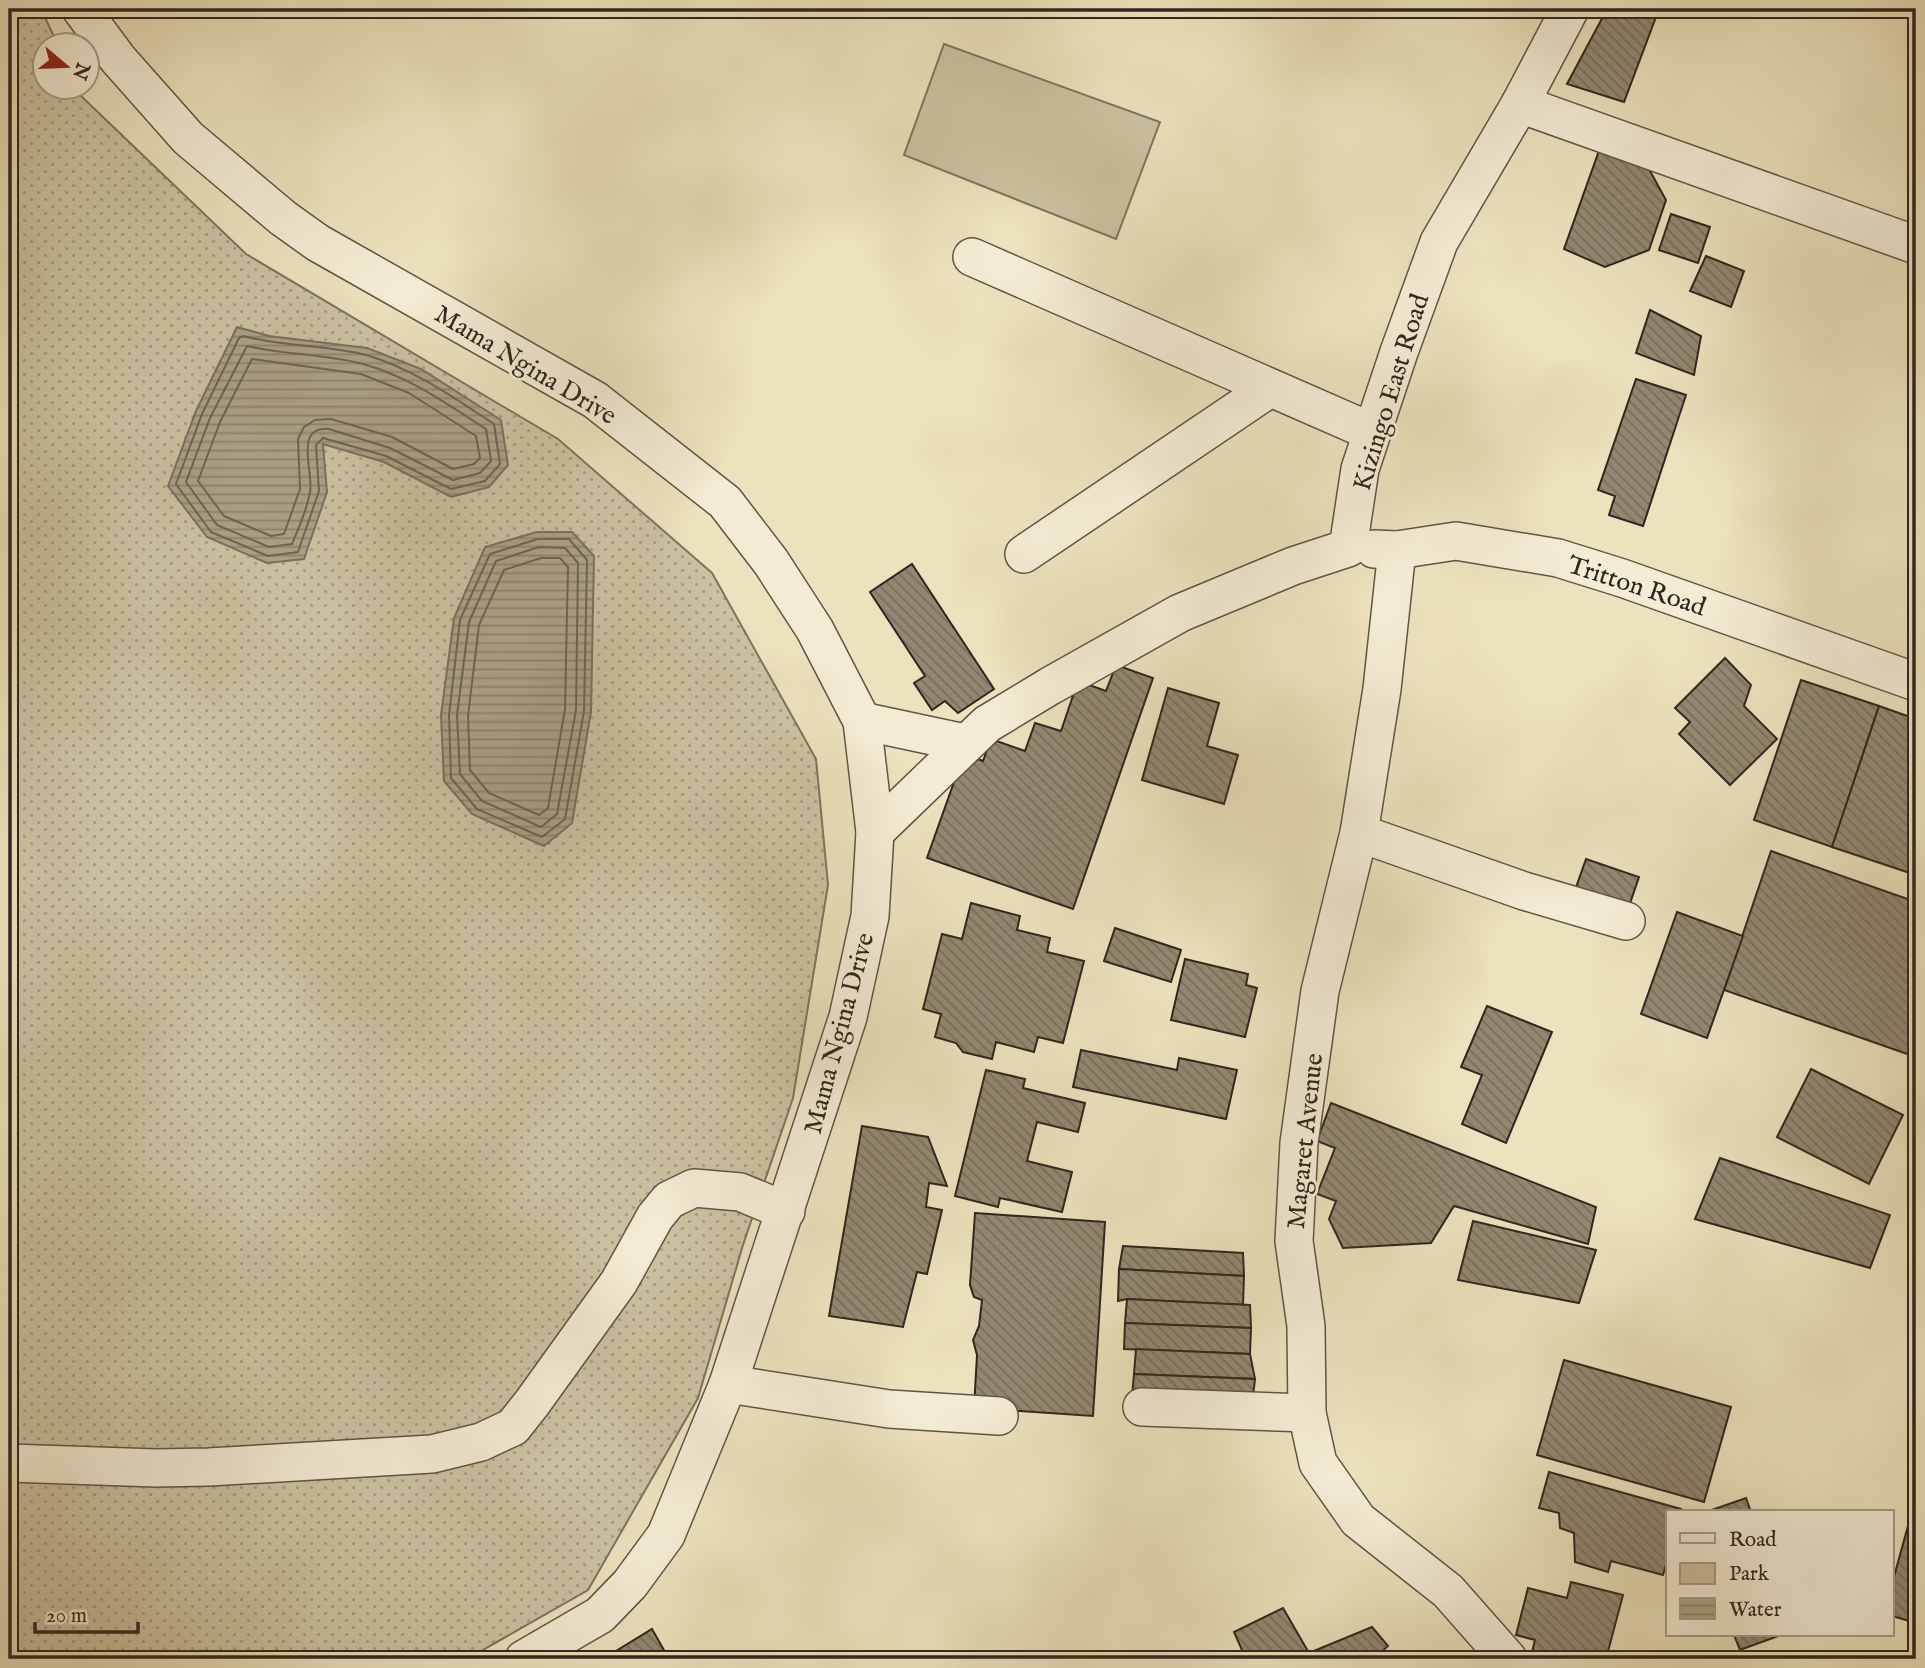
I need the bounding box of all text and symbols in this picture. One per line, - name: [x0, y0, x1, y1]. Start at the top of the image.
- north arrow: [32, 32, 102, 102]
- text: N: [66, 58, 95, 83]
- street label: Kizingo East Road: [1346, 290, 1437, 495]
- street label: Mama Ngina Drive: [428, 298, 622, 433]
- street label: Tritton Road: [1563, 549, 1710, 624]
- street label: Mama Ngina Drive: [797, 929, 882, 1138]
- street label: Magaret Avenue: [1280, 1052, 1331, 1231]
- legend: [1666, 1510, 1894, 1636]
- text: Road: [1729, 1527, 1777, 1554]
- text: Park: [1729, 1561, 1770, 1588]
- scale bar: [35, 1591, 138, 1635]
- text: Water: [1729, 1597, 1782, 1624]
- text: 20 m: [46, 1603, 87, 1630]

